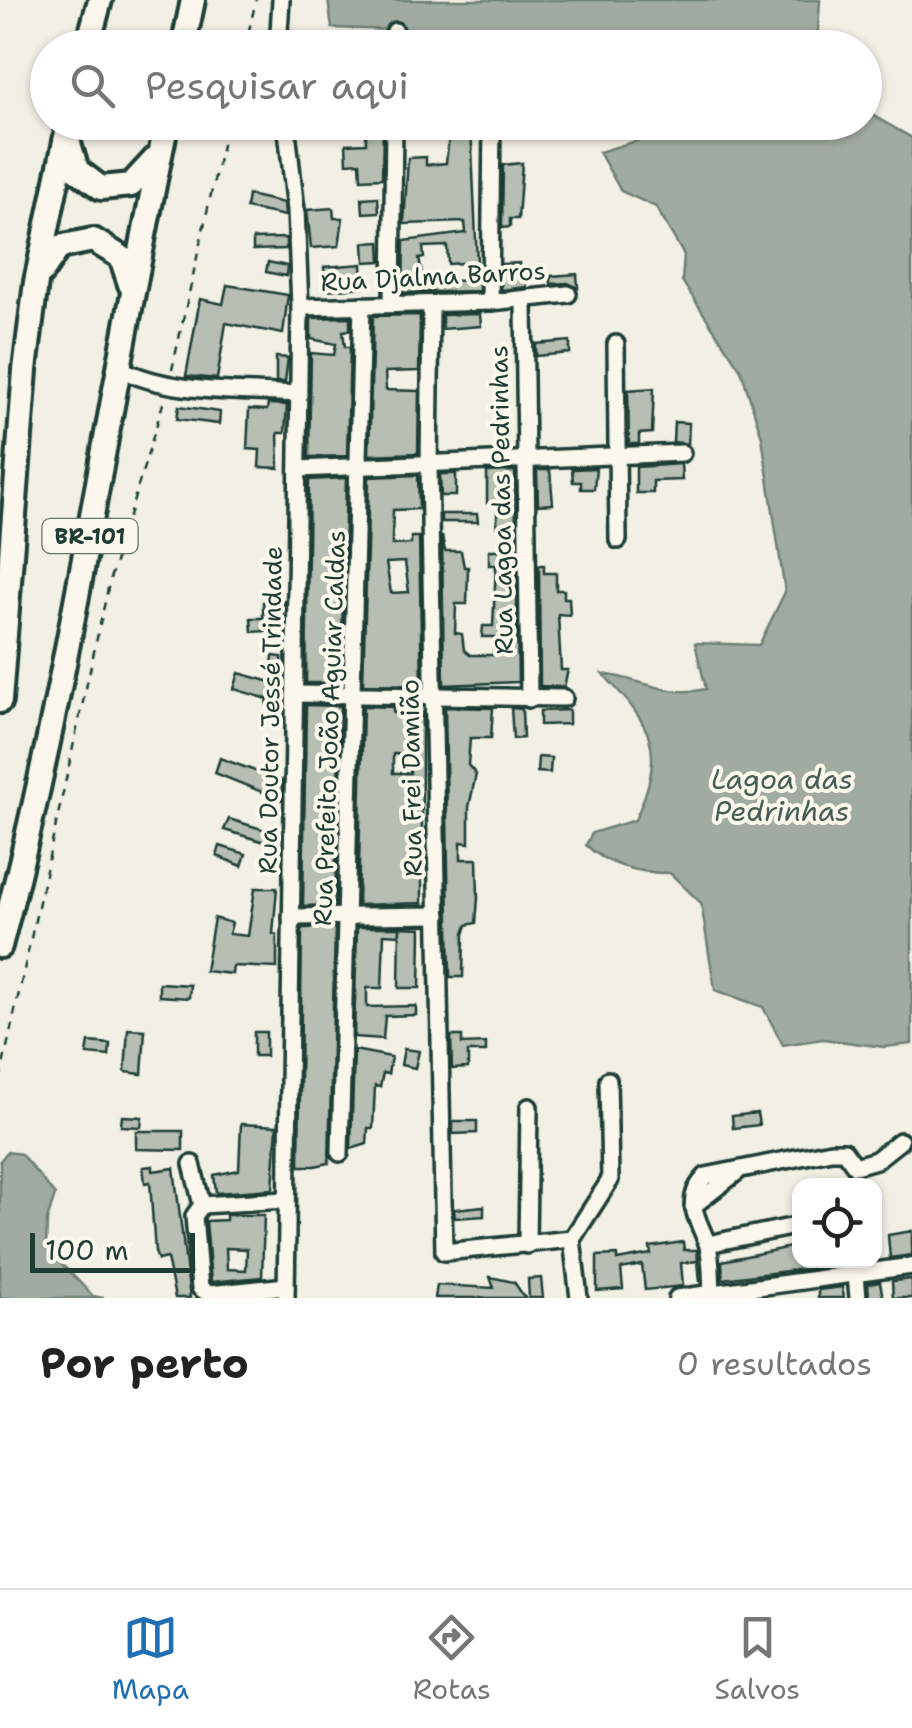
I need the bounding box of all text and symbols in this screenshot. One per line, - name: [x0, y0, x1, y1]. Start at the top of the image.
- search box: [30, 30, 882, 140]
- icon: search: [65, 58, 120, 113]
- text: Pesquisar aqui: [145, 60, 409, 111]
- street label: Rua Djalma Barros: [320, 253, 546, 299]
- street label: Rua Lagoa das Pedrinhas: [481, 345, 521, 655]
- road number: BR-101: [42, 519, 138, 553]
- street label: Rua Prefeito João Aguiar Caldas: [305, 530, 353, 926]
- street label: Rua Doutor Jessé Trindade: [250, 546, 290, 874]
- street label: Rua Frei Damião: [392, 679, 430, 877]
- water label: Lagoa das Pedrinhas: [711, 760, 853, 830]
- map controls: [792, 1178, 882, 1268]
- button: locate: [792, 1178, 882, 1268]
- scale bar: [30, 1228, 195, 1272]
- text: 100 m: [45, 1231, 129, 1269]
- text: Por perto: [40, 1335, 249, 1391]
- text: 0 resultados: [677, 1342, 872, 1385]
- tab: Mapa: [112, 1610, 189, 1708]
- tab: Rotas: [413, 1610, 491, 1708]
- tab: Salvos: [715, 1610, 800, 1708]

